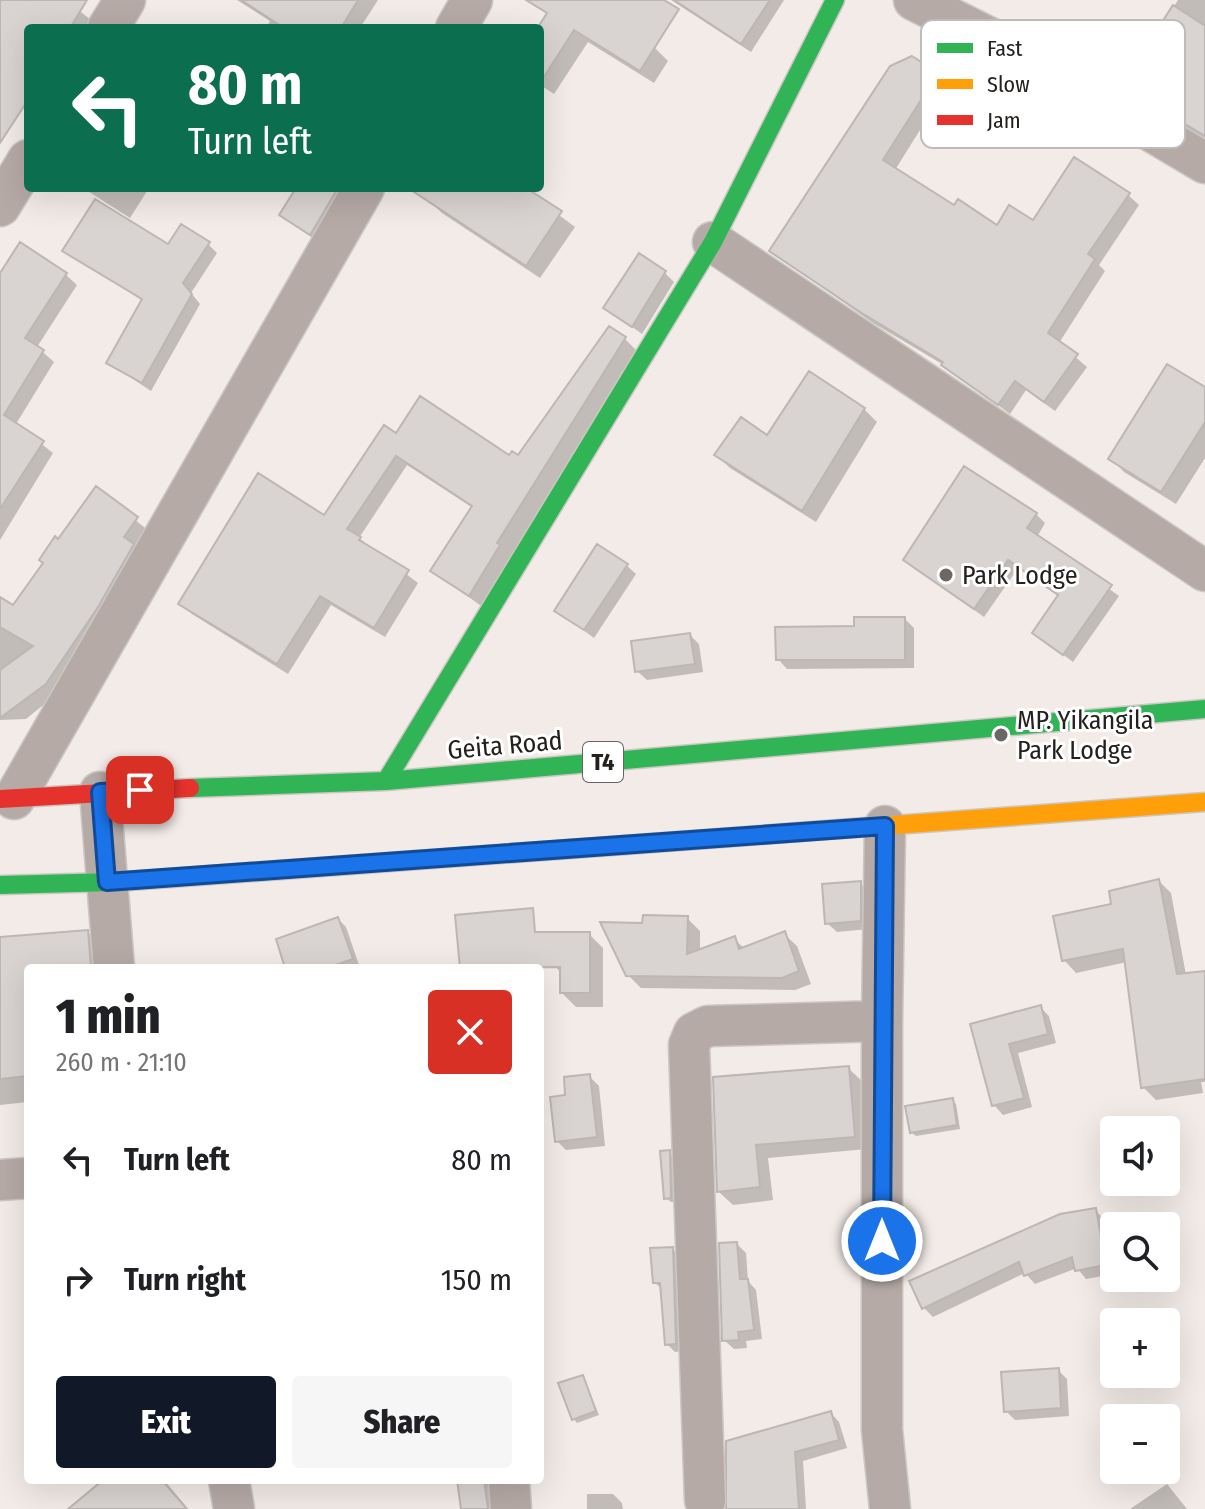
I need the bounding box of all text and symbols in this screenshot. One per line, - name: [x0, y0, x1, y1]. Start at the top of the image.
- legend: [921, 20, 1185, 148]
- text: Fast: [987, 35, 1023, 62]
- text: 80 m: [188, 52, 303, 119]
- icon: left: [56, 56, 160, 160]
- text: Slow: [987, 71, 1030, 98]
- text: Jam: [987, 107, 1021, 134]
- text: Turn left: [188, 120, 312, 164]
- place label: Park Lodge: [962, 560, 1078, 591]
- marker: Park Lodge: [937, 566, 955, 584]
- place label: MP. Yikangila Park Lodge: [1017, 705, 1154, 766]
- street label: Geita Road: [446, 725, 564, 766]
- marker: MP. Yikangila Park Lodge: [992, 726, 1010, 744]
- road number: T4: [583, 742, 623, 782]
- pin: [106, 756, 174, 824]
- icon: arrive: [118, 768, 162, 812]
- text: 1 min: [56, 988, 160, 1046]
- button: close: [428, 990, 512, 1074]
- text: 260 m · 21:10: [56, 1047, 187, 1078]
- map controls: [1100, 1116, 1180, 1484]
- button: sound: [1100, 1116, 1180, 1196]
- icon: left: [56, 1138, 100, 1182]
- text: Turn left: [124, 1142, 230, 1178]
- text: 80 m: [451, 1142, 512, 1178]
- position arrow: [840, 1199, 924, 1283]
- button: search: [1100, 1212, 1180, 1292]
- icon: right: [56, 1258, 100, 1302]
- text: Turn right: [124, 1262, 246, 1298]
- text: 150 m: [441, 1262, 512, 1298]
- button: +: [1100, 1308, 1180, 1388]
- button: Exit: [56, 1376, 276, 1468]
- button: Share: [292, 1376, 512, 1468]
- button: −: [1100, 1404, 1180, 1484]

